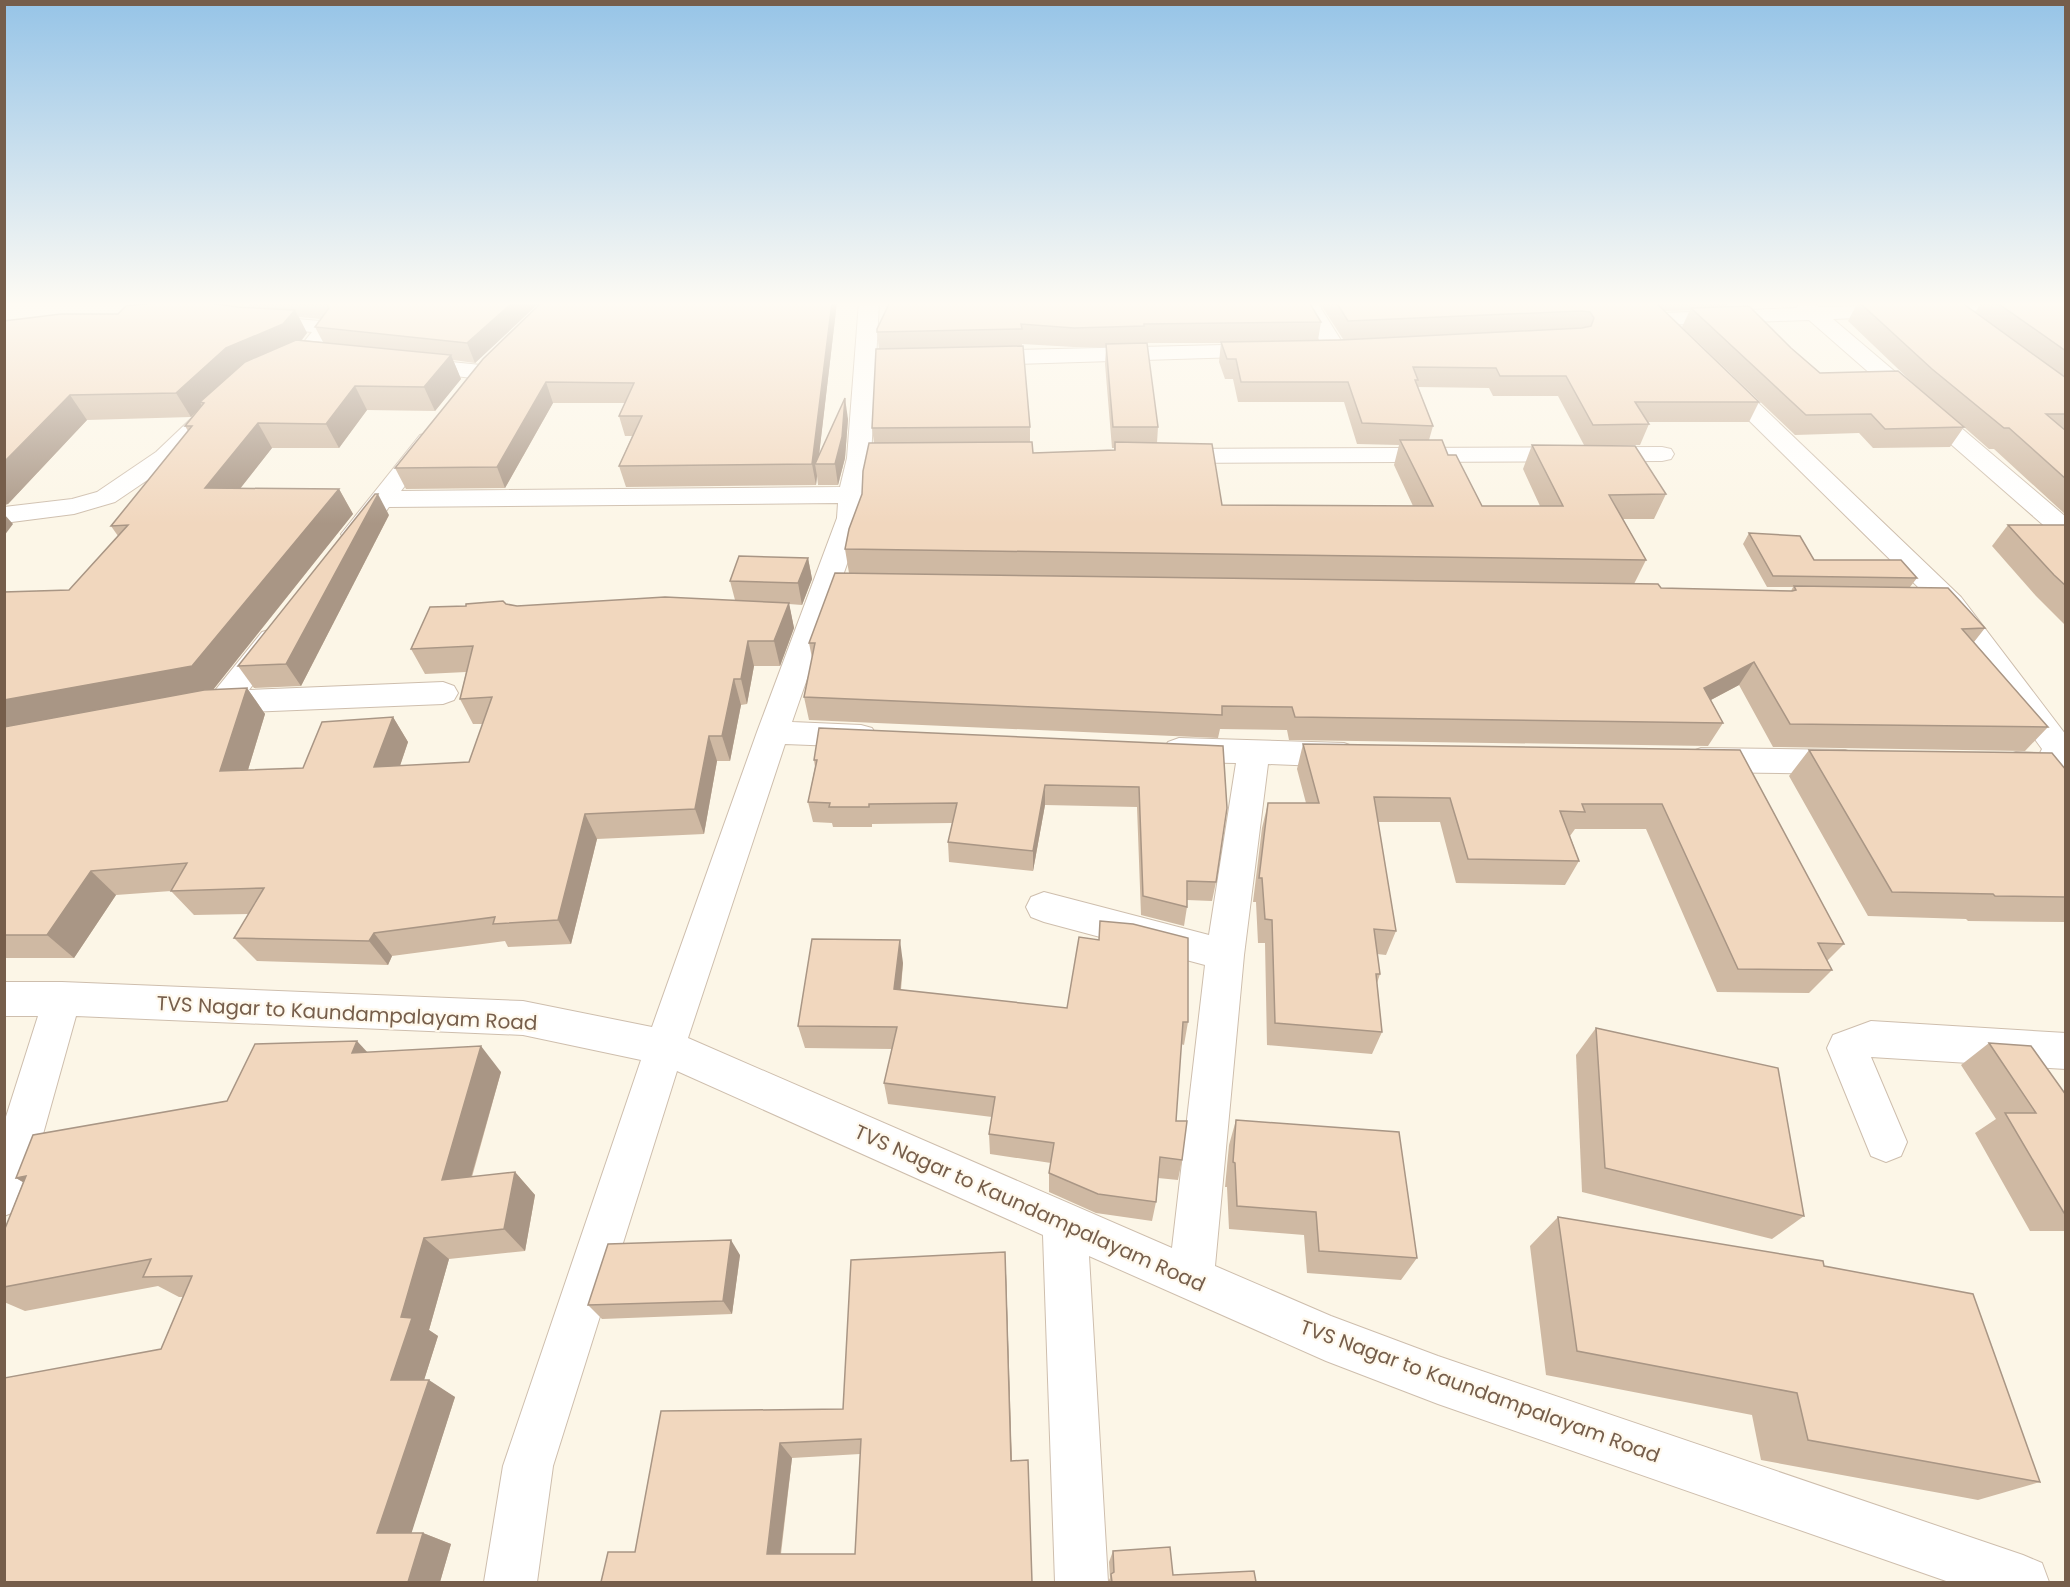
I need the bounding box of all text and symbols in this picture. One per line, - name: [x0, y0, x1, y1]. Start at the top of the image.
- street label: TVS Nagar to Kaundampalayam Road: [156, 989, 538, 1037]
- street label: TVS Nagar to Kaundampalayam Road: [850, 1118, 1210, 1298]
- street label: TVS Nagar to Kaundampalayam Road: [1296, 1313, 1664, 1469]

